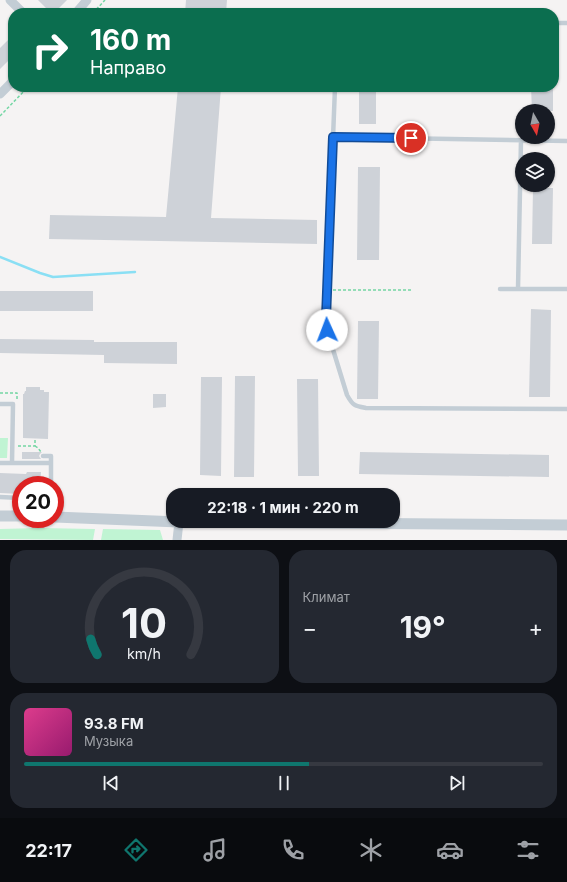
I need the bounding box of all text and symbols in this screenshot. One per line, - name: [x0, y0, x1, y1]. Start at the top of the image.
- text: 160 m: [90, 23, 171, 57]
- icon: right: [24, 24, 76, 76]
- text: Направо: [90, 57, 166, 78]
- north arrow: [515, 104, 555, 144]
- map controls: [515, 104, 555, 192]
- pin: [394, 121, 428, 155]
- icon: arrive: [400, 127, 422, 149]
- button: layers: [515, 152, 555, 192]
- position arrow: [306, 309, 348, 351]
- speed limit sign: 20: [12, 476, 64, 528]
- text: 22:18 · 1 мин · 220 m: [207, 498, 359, 517]
- text: Климат: [303, 589, 350, 605]
- text: 10: [121, 597, 167, 647]
- text: 19°: [400, 609, 446, 645]
- text: −: [303, 615, 317, 641]
- text: +: [528, 615, 543, 641]
- text: km/h: [127, 644, 161, 661]
- text: 93.8 FM: [84, 714, 144, 733]
- text: Музыка: [84, 733, 133, 749]
- icon: previous: [100, 772, 122, 794]
- icon: pause: [273, 772, 295, 794]
- icon: next: [446, 772, 468, 794]
- icon: directions: [122, 836, 150, 864]
- icon: music: [201, 836, 229, 864]
- icon: phone: [279, 836, 307, 864]
- icon: climate: [357, 836, 385, 864]
- icon: car: [436, 836, 464, 864]
- icon: filters: [514, 836, 542, 864]
- text: 22:17: [25, 840, 72, 861]

